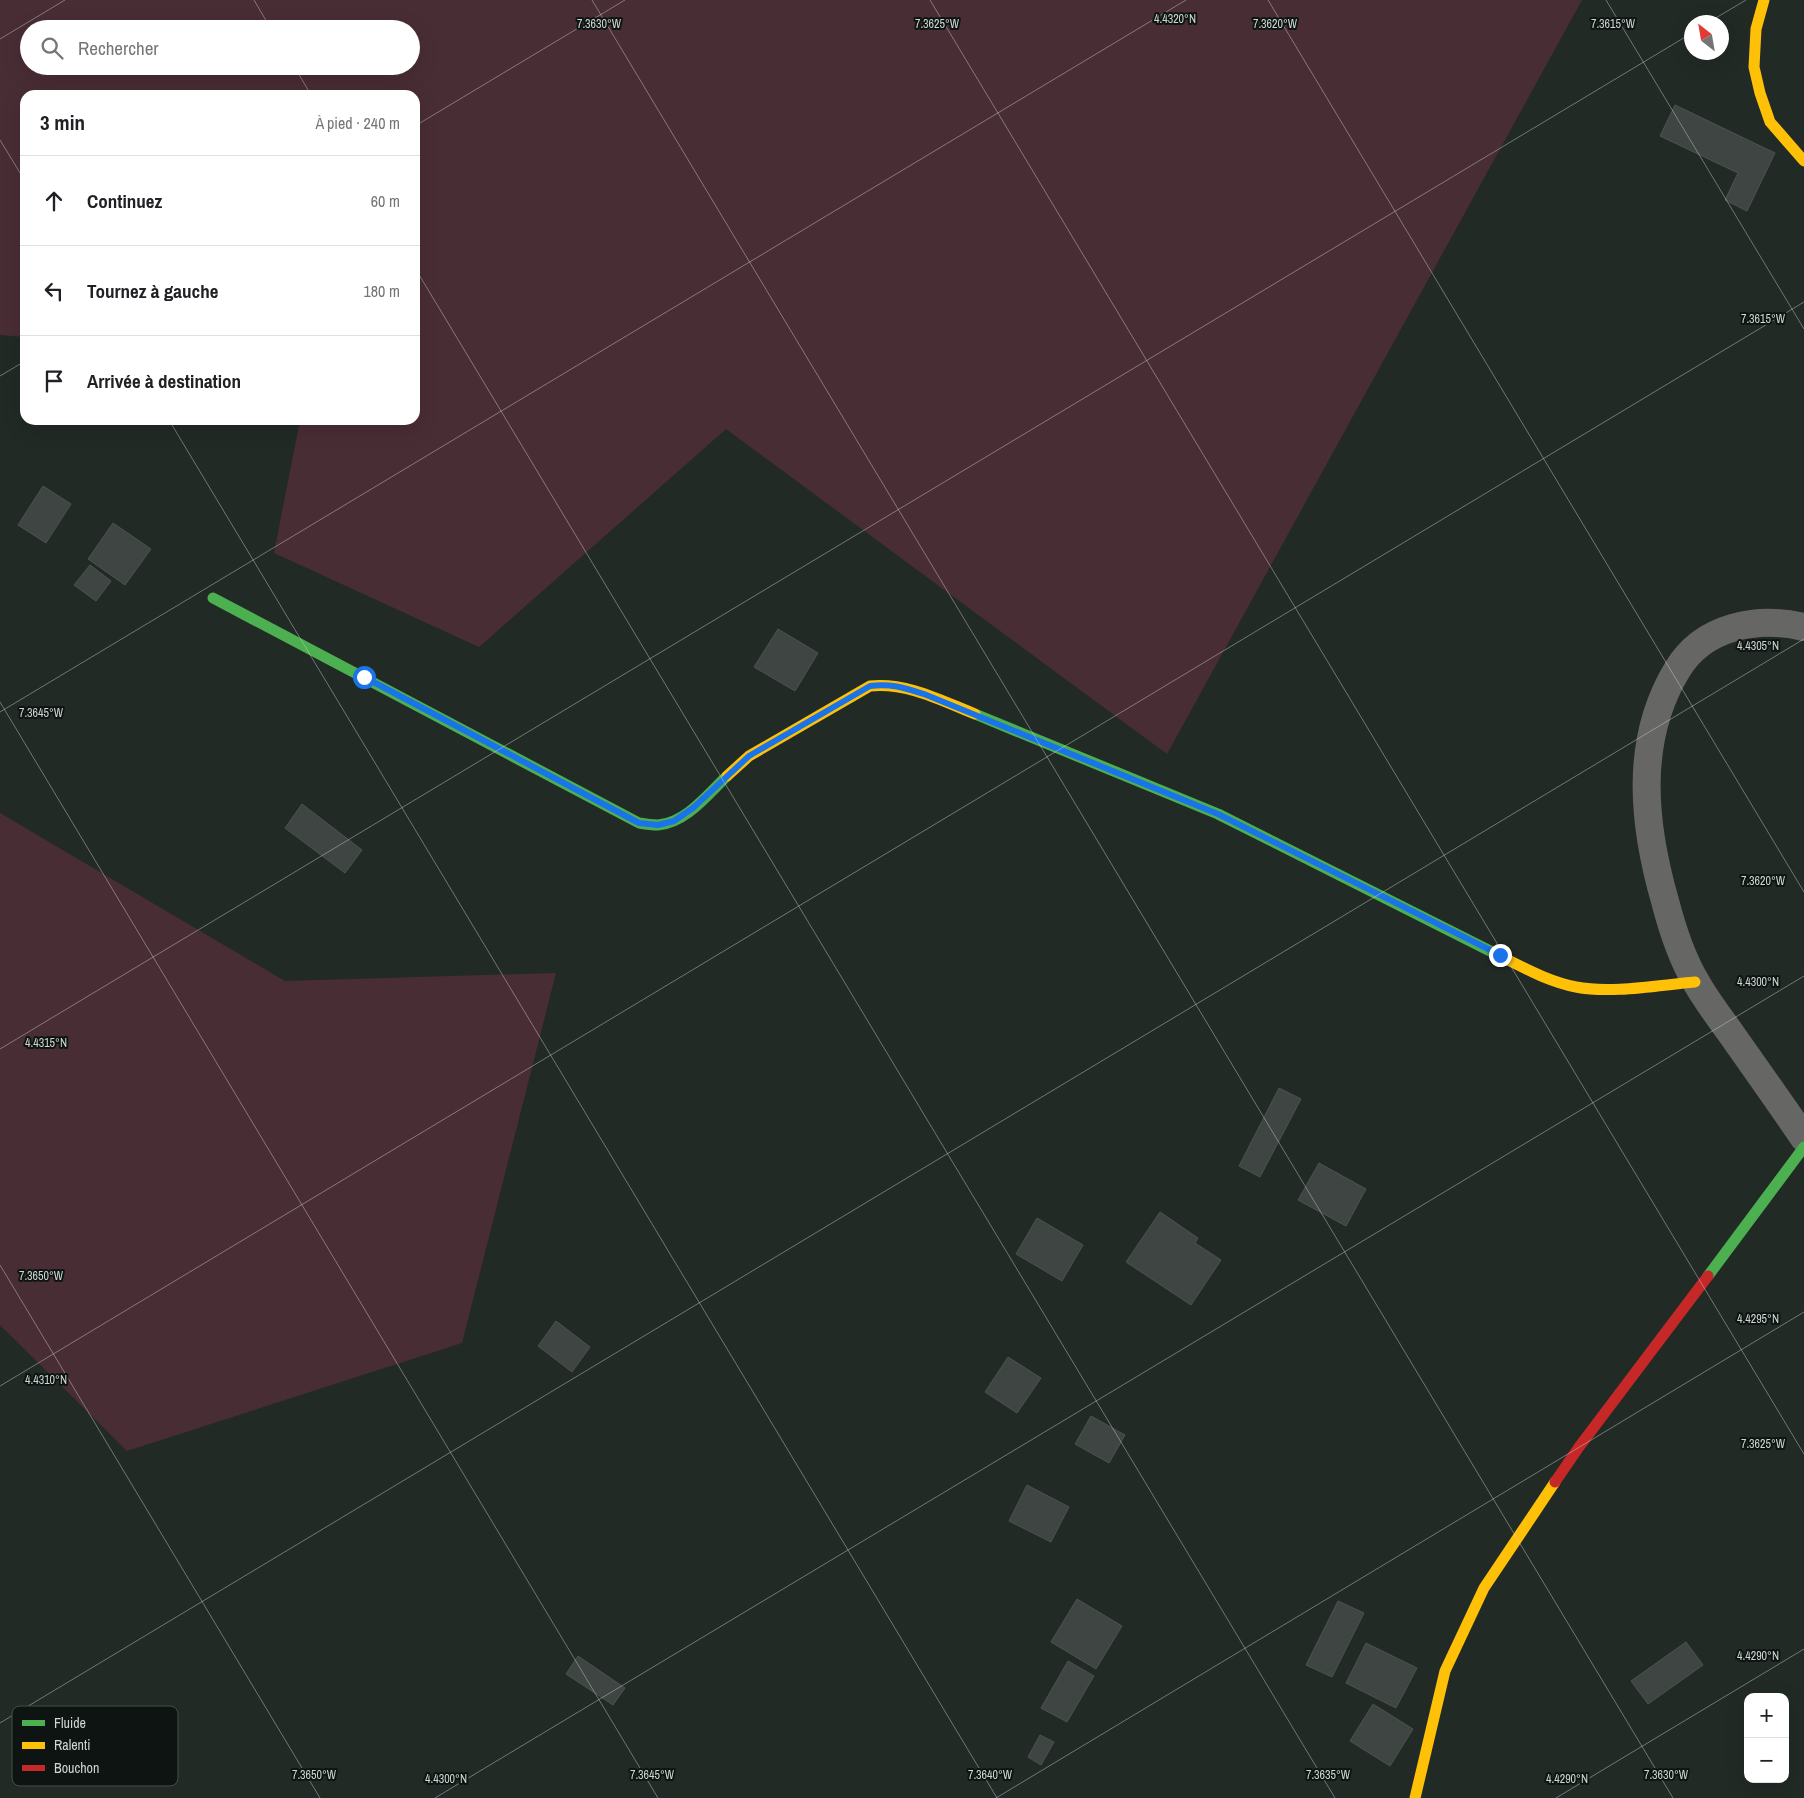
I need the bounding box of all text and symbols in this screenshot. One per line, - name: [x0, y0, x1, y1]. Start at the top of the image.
- text: 4.4320°N: [1154, 11, 1196, 27]
- north arrow: [1684, 15, 1729, 60]
- text: 7.3630°W: [577, 16, 622, 32]
- text: 7.3625°W: [915, 16, 960, 32]
- text: 7.3620°W: [1253, 16, 1298, 32]
- text: 7.3615°W: [1591, 16, 1636, 32]
- search box: [20, 20, 420, 75]
- icon: search: [38, 34, 66, 62]
- text: Rechercher: [78, 35, 159, 61]
- text: 3 min: [40, 108, 85, 137]
- text: À pied · 240 m: [315, 112, 400, 134]
- icon: ahead: [40, 187, 68, 215]
- text: Continuez: [87, 188, 162, 214]
- text: 60 m: [371, 190, 400, 212]
- icon: left: [40, 277, 68, 305]
- text: Tournez à gauche: [87, 278, 218, 304]
- text: 180 m: [364, 280, 400, 302]
- text: 7.3615°W: [1741, 311, 1786, 327]
- icon: arrive: [40, 367, 68, 395]
- text: Arrivée à destination: [87, 368, 241, 394]
- text: 4.4305°N: [1737, 638, 1779, 654]
- route start: [353, 666, 376, 689]
- text: 7.3645°W: [19, 705, 64, 721]
- text: 7.3620°W: [1741, 873, 1786, 889]
- route end: [1489, 944, 1512, 967]
- text: 4.4300°N: [1737, 974, 1779, 990]
- text: 4.4315°N: [25, 1035, 67, 1051]
- text: 7.3650°W: [19, 1268, 64, 1284]
- text: 4.4295°N: [1737, 1311, 1779, 1327]
- text: 4.4310°N: [25, 1372, 67, 1388]
- text: 7.3625°W: [1741, 1436, 1786, 1452]
- text: 4.4290°N: [1737, 1648, 1779, 1664]
- map controls: [1744, 1693, 1789, 1783]
- button: +: [1744, 1693, 1789, 1738]
- legend: [12, 1706, 178, 1786]
- text: Fluide: [54, 1714, 86, 1732]
- text: Ralenti: [54, 1736, 90, 1754]
- button: −: [1744, 1738, 1789, 1783]
- text: Bouchon: [54, 1759, 99, 1777]
- text: 7.3650°W: [292, 1767, 337, 1783]
- text: 7.3645°W: [630, 1767, 675, 1783]
- text: 7.3640°W: [968, 1767, 1013, 1783]
- text: 7.3635°W: [1306, 1767, 1351, 1783]
- text: 7.3630°W: [1644, 1767, 1689, 1783]
- text: 4.4300°N: [425, 1771, 467, 1787]
- text: 4.4290°N: [1546, 1771, 1588, 1787]

